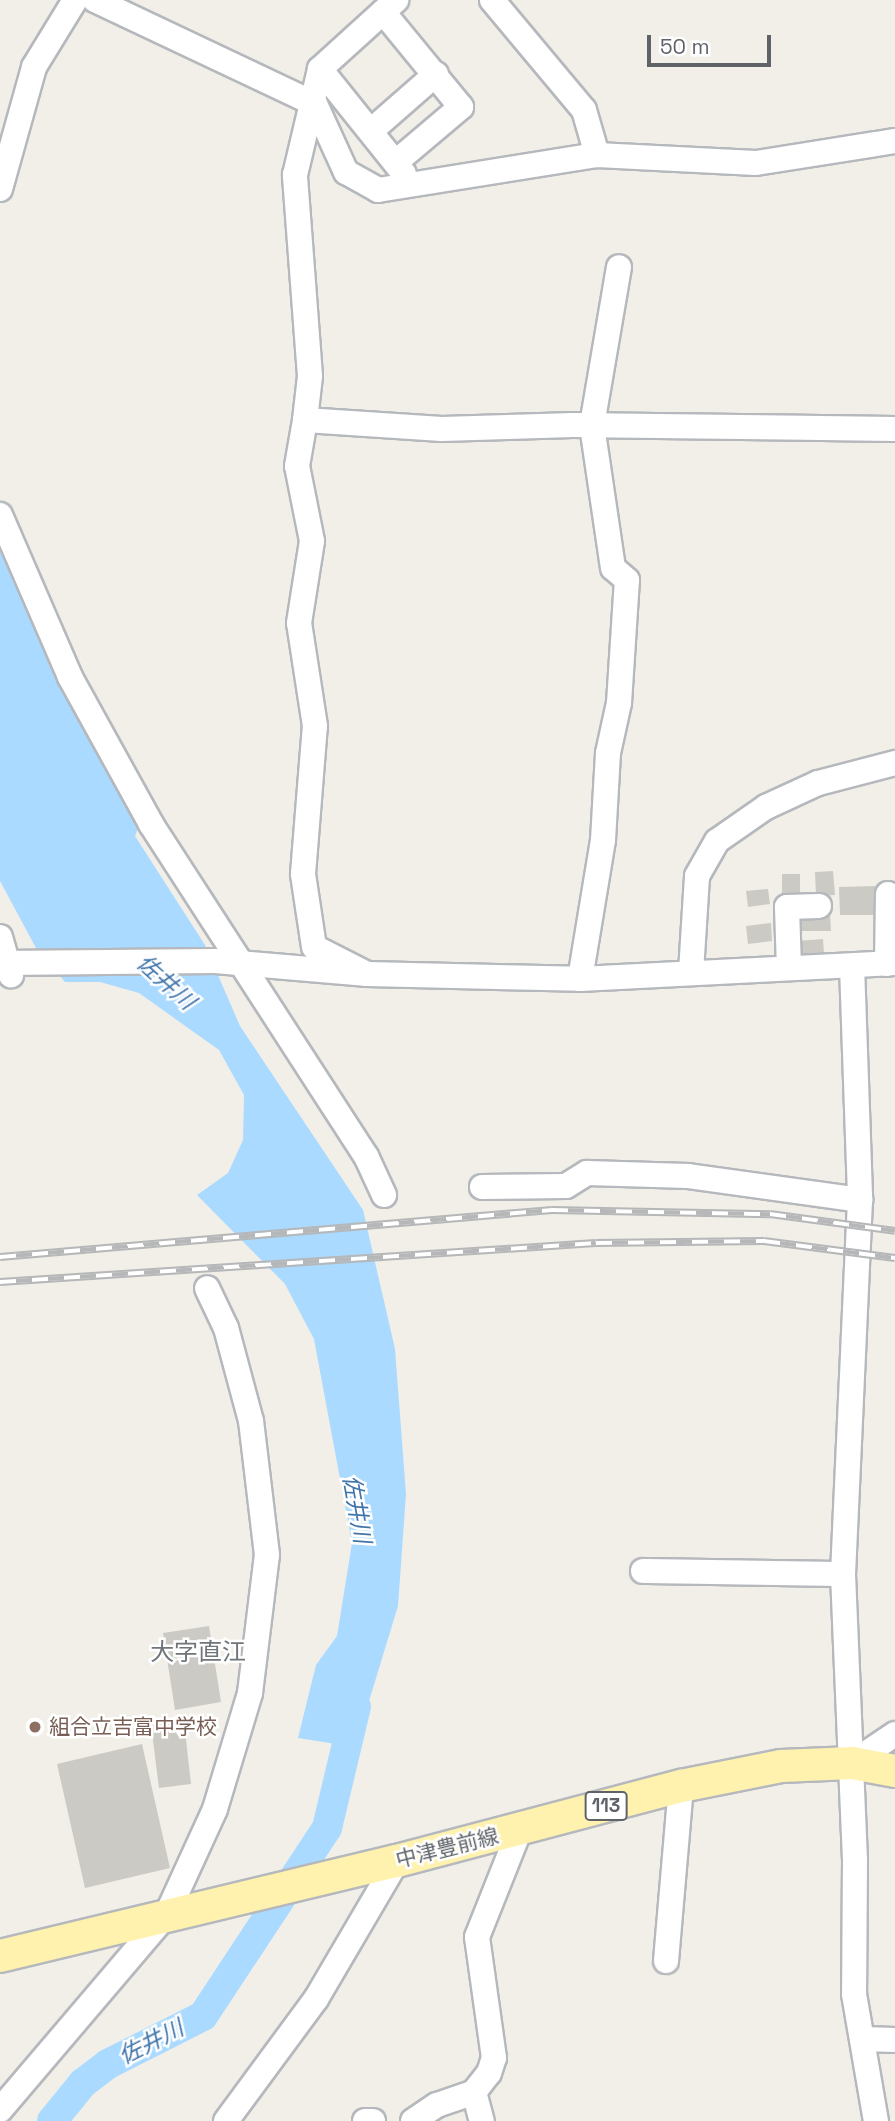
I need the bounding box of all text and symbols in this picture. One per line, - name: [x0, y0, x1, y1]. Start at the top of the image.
- scale bar: [650, 21, 774, 65]
- text: 50 m: [660, 33, 710, 60]
- water label: 佐井川: [131, 949, 201, 1015]
- water label: 佐井川: [337, 1473, 377, 1545]
- district label: 大字直江: [150, 1638, 246, 1666]
- place label: 組合立吉富中学校: [49, 1714, 217, 1740]
- marker: 組合立吉富中学校: [27, 1719, 43, 1735]
- road number: 113: [583, 1790, 629, 1822]
- street label: 中津豊前線: [393, 1823, 501, 1873]
- water label: 佐井川: [114, 2014, 188, 2070]

